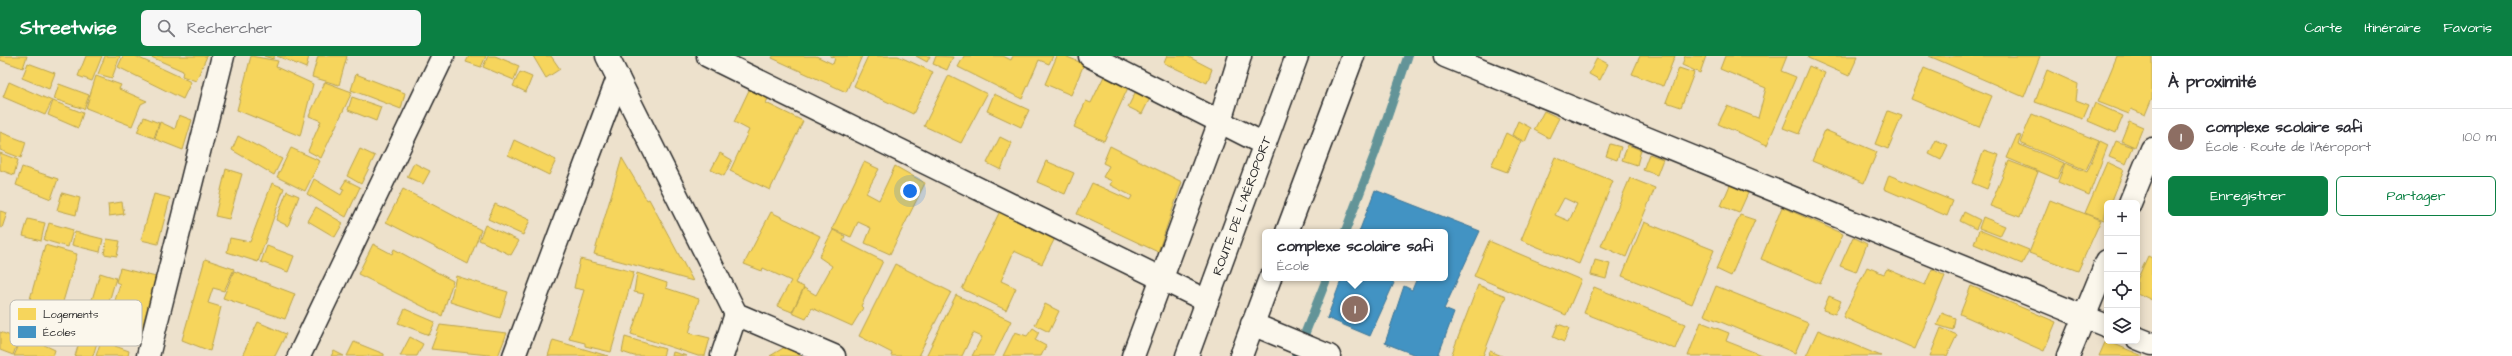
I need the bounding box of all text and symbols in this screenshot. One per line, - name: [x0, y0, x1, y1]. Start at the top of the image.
- search box: [141, 10, 421, 46]
- text: Streetwise: [20, 15, 117, 42]
- icon: search: [155, 17, 177, 39]
- text: Rechercher: [187, 18, 272, 39]
- text: Carte: [2304, 18, 2342, 38]
- text: Itinéraire: [2364, 18, 2421, 38]
- text: Favoris: [2443, 18, 2492, 38]
- text: À proximité: [2168, 70, 2257, 94]
- text: complexe scolaire safi: [2206, 117, 2362, 138]
- text: 1: [2180, 128, 2182, 146]
- text: 100 m: [2463, 128, 2496, 146]
- street label: ROUTE DE L'AÉROPORT: [1208, 133, 1276, 278]
- text: École · Route de l'Aéroport: [2206, 138, 2371, 156]
- button: Enregistrer: [2168, 176, 2328, 216]
- button: Partager: [2336, 176, 2496, 216]
- your location: [900, 181, 920, 201]
- map controls: [2104, 200, 2140, 344]
- button: +: [2104, 200, 2140, 236]
- popup: [1262, 229, 1448, 281]
- text: complexe scolaire safi: [1277, 236, 1433, 257]
- button: −: [2104, 236, 2140, 272]
- text: École: [1277, 257, 1309, 275]
- button: locate: [2104, 272, 2140, 308]
- pin: 1: [1342, 294, 1368, 324]
- legend: [10, 300, 142, 346]
- text: Logements: [43, 307, 99, 323]
- button: layers: [2104, 308, 2140, 344]
- text: Écoles: [43, 325, 76, 340]

